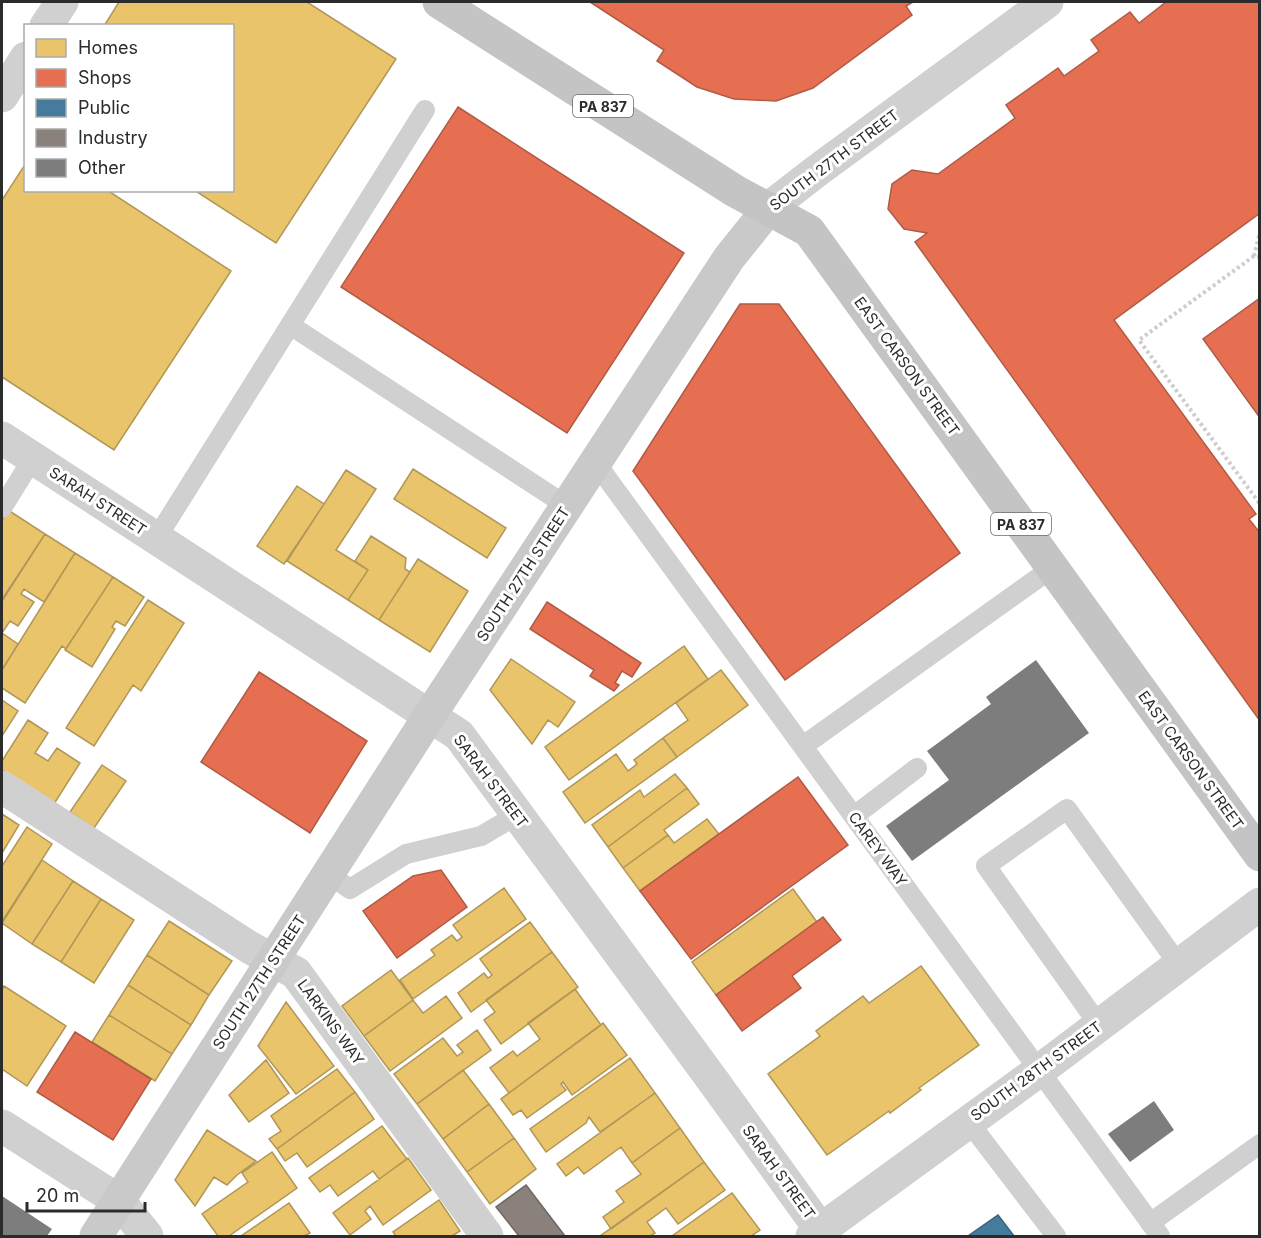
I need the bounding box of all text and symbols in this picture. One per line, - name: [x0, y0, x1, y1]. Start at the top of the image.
- legend: [24, 24, 234, 192]
- text: Homes: [78, 37, 138, 58]
- text: Shops: [78, 67, 132, 88]
- road number: PA 837: [573, 95, 633, 117]
- text: Public: [78, 97, 130, 118]
- street label: SOUTH 27TH STREET: [766, 105, 902, 215]
- text: Industry: [78, 127, 148, 148]
- text: Other: [78, 157, 126, 178]
- street label: EAST CARSON STREET: [850, 293, 964, 439]
- street label: SARAH STREET: [46, 463, 150, 539]
- street label: SOUTH 27TH STREET: [472, 503, 574, 645]
- road number: PA 837: [991, 513, 1051, 535]
- street label: EAST CARSON STREET: [1134, 687, 1248, 833]
- street label: SARAH STREET: [450, 731, 532, 831]
- street label: CAREY WAY: [845, 808, 911, 890]
- street label: SOUTH 27TH STREET: [208, 911, 310, 1053]
- street label: LARKINS WAY: [294, 976, 368, 1068]
- street label: SOUTH 28TH STREET: [967, 1017, 1105, 1125]
- street label: SARAH STREET: [738, 1121, 820, 1223]
- scale bar: [27, 1175, 146, 1213]
- text: 20 m: [36, 1185, 79, 1206]

